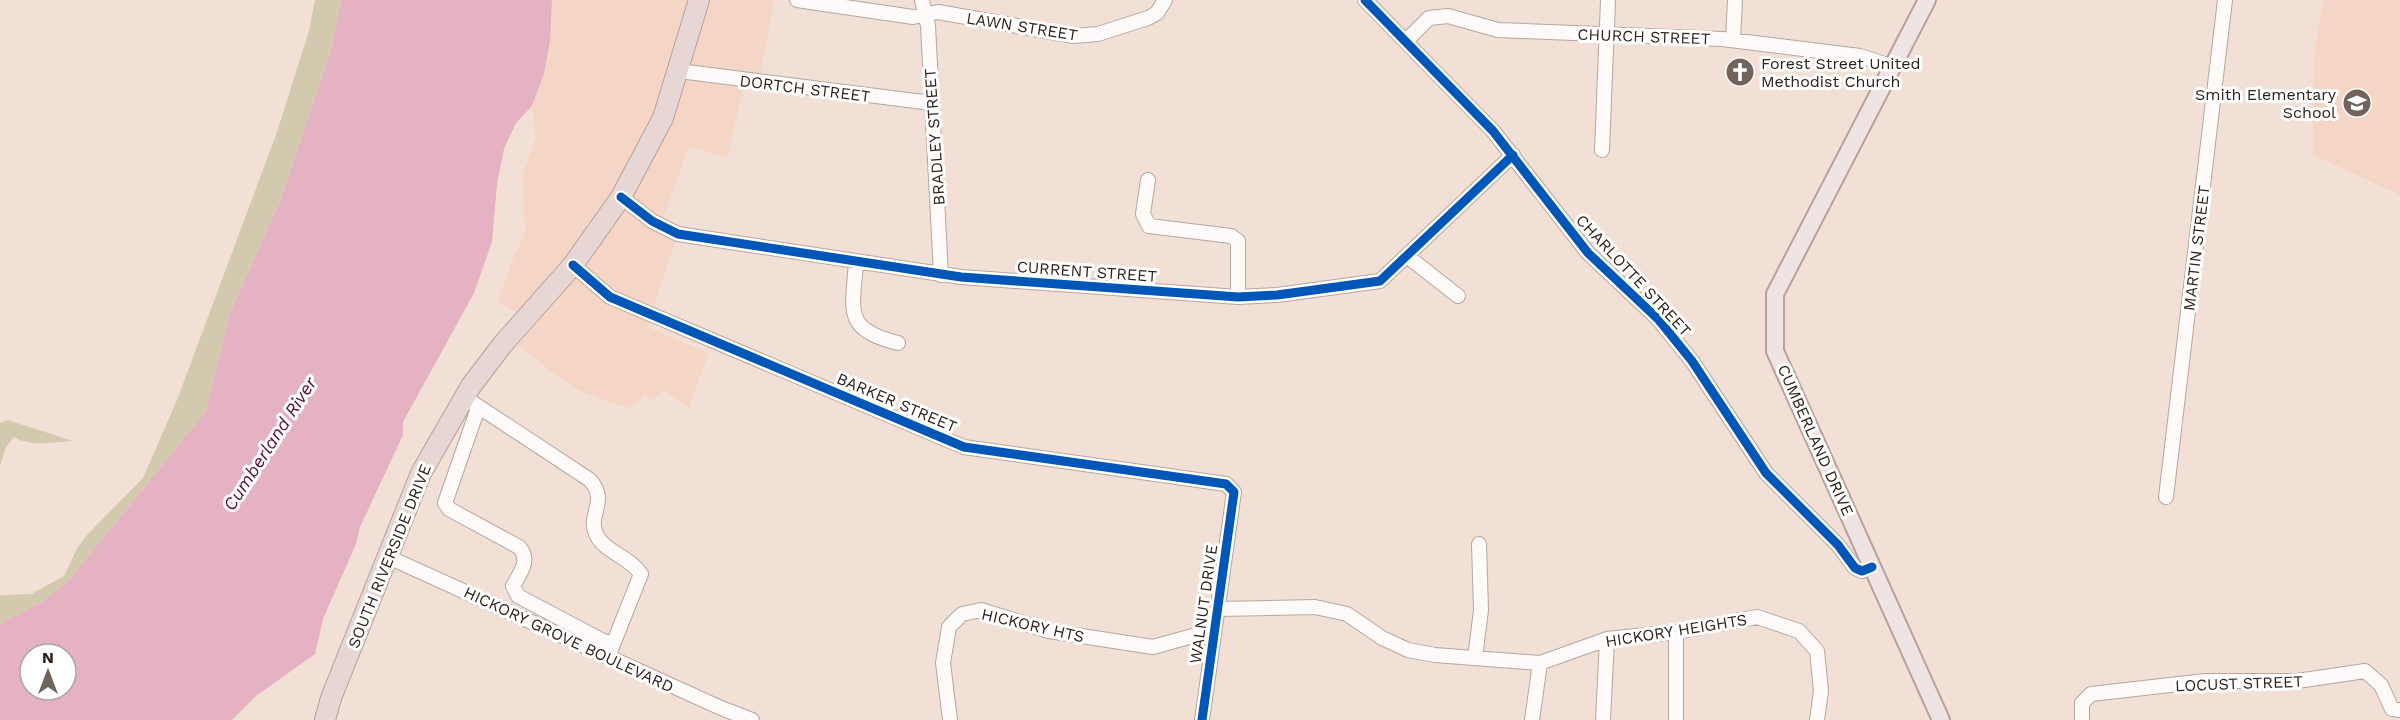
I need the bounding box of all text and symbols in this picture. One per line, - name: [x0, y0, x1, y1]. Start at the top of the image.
- street label: LAWN STREET: [965, 8, 1079, 45]
- street label: CHURCH STREET: [1577, 25, 1711, 48]
- place label: Forest Street United Methodist Church: [1761, 54, 1921, 91]
- church icon: Forest Street United Methodist Church: [1724, 56, 1756, 88]
- street label: BRADLEY STREET: [920, 68, 949, 206]
- street label: DORTCH STREET: [739, 71, 872, 106]
- place label: Smith Elementary School: [2195, 85, 2337, 122]
- school or university icon: Smith Elementary School: [2341, 87, 2373, 119]
- street label: MARTIN STREET: [2179, 184, 2214, 312]
- street label: CHARLOTTE STREET: [1572, 210, 1695, 341]
- street label: CURRENT STREET: [1016, 257, 1158, 286]
- street label: CUMBERLAND DRIVE: [1774, 362, 1857, 519]
- street label: BARKER STREET: [834, 369, 960, 436]
- water label: Cumberland River: [219, 372, 321, 514]
- street label: SOUTH RIVERSIDE DRIVE: [344, 461, 435, 651]
- street label: WALNUT DRIVE: [1186, 543, 1221, 665]
- street label: HICKORY GROVE BOULEVARD: [461, 582, 677, 696]
- street label: HICKORY HTS: [980, 604, 1086, 647]
- street label: HICKORY HEIGHTS: [1604, 610, 1748, 651]
- north arrow: [18, 642, 78, 702]
- text: N: [42, 648, 54, 667]
- street label: LOCUST STREET: [2175, 672, 2304, 695]

